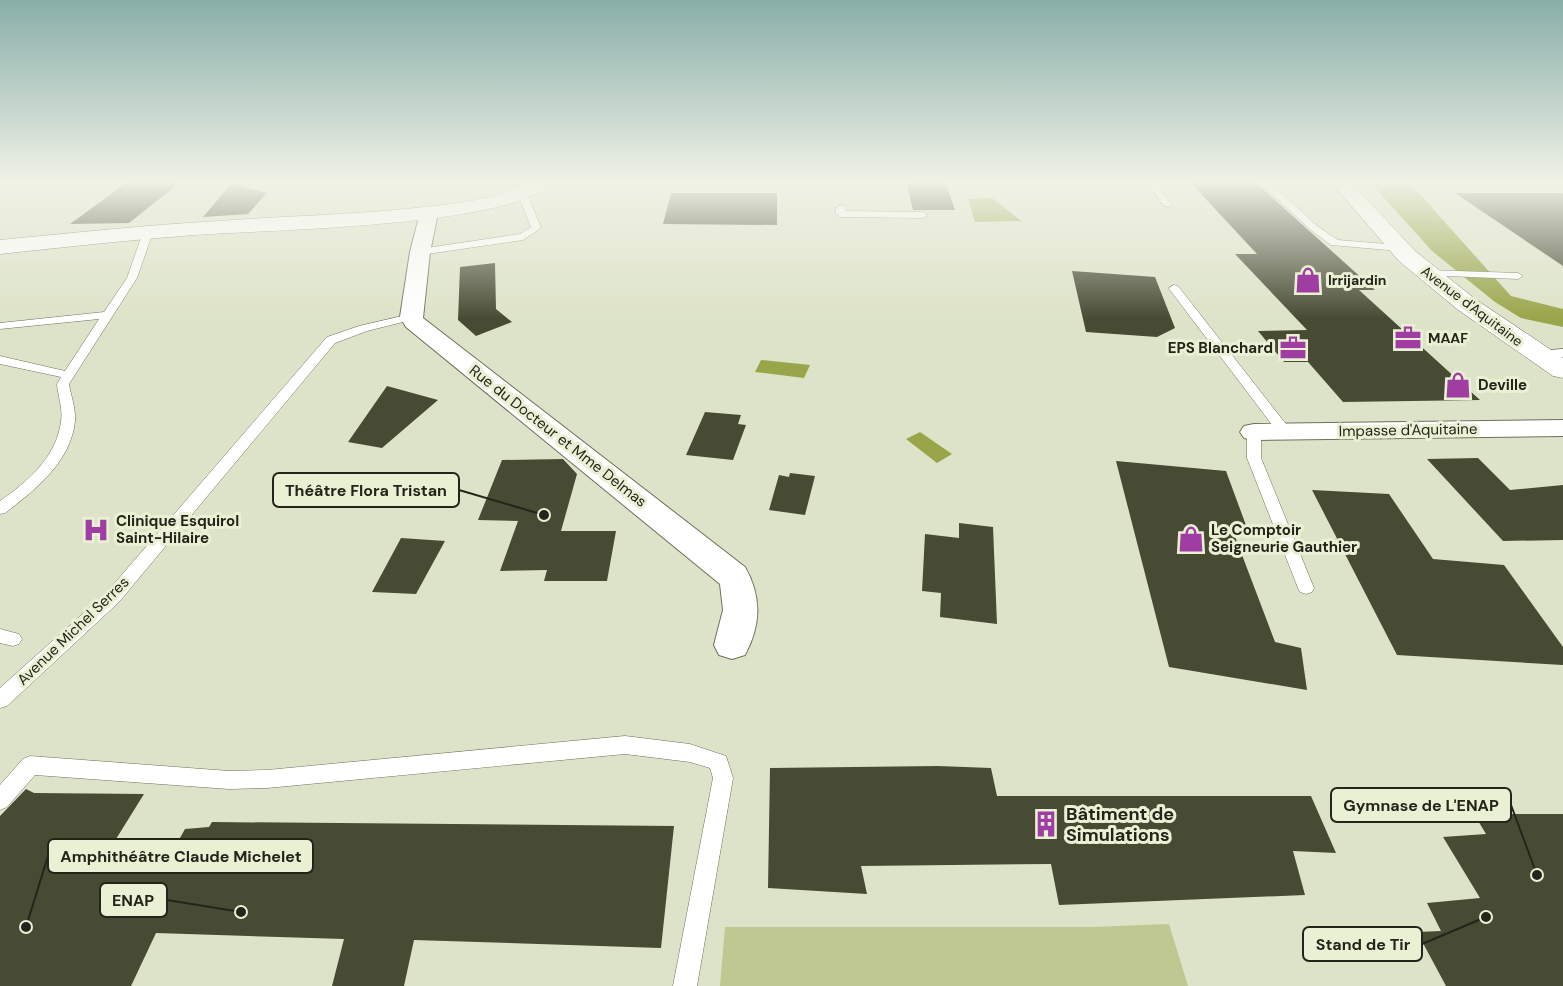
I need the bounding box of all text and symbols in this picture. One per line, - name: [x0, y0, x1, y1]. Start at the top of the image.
- street label: Avenue d'Aquitaine: [1417, 262, 1527, 350]
- shop icon: Irrijardin: [1293, 265, 1323, 295]
- place label: Irrijardin: [1328, 271, 1386, 289]
- office icon: MAAF: [1393, 323, 1423, 353]
- place label: MAAF: [1428, 329, 1468, 347]
- office icon: EPS Blanchard: [1278, 333, 1308, 363]
- place label: EPS Blanchard: [1168, 338, 1273, 358]
- street label: Rue du Docteur et Mme Delmas: [465, 360, 651, 512]
- shop icon: Deville: [1443, 370, 1473, 400]
- place label: Deville: [1478, 375, 1527, 395]
- street label: Impasse d'Aquitaine: [1338, 419, 1478, 441]
- callout: Théâtre Flora Tristan: [273, 473, 459, 507]
- text: Théâtre Flora Tristan: [285, 480, 447, 501]
- place label: Clinique Esquirol Saint-Hilaire: [116, 511, 239, 548]
- hospital icon: Clinique Esquirol Saint-Hilaire: [81, 515, 111, 545]
- place label: Le Comptoir Seigneurie Gauthier: [1211, 520, 1357, 557]
- shop icon: Le Comptoir Seigneurie Gauthier: [1176, 524, 1206, 554]
- street label: Avenue Michel Serres: [13, 572, 133, 690]
- callout: Gymnase de L'ENAP: [1331, 788, 1511, 822]
- text: Gymnase de L'ENAP: [1343, 795, 1499, 816]
- place label: Bâtiment de Simulations: [1066, 802, 1174, 847]
- building icon: Bâtiment de Simulations: [1031, 809, 1061, 839]
- callout: Amphithéâtre Claude Michelet: [48, 839, 313, 873]
- text: Amphithéâtre Claude Michelet: [60, 846, 302, 867]
- callout: ENAP: [100, 883, 167, 917]
- text: ENAP: [112, 890, 154, 911]
- callout: Stand de Tir: [1303, 927, 1422, 961]
- text: Stand de Tir: [1316, 934, 1411, 955]

